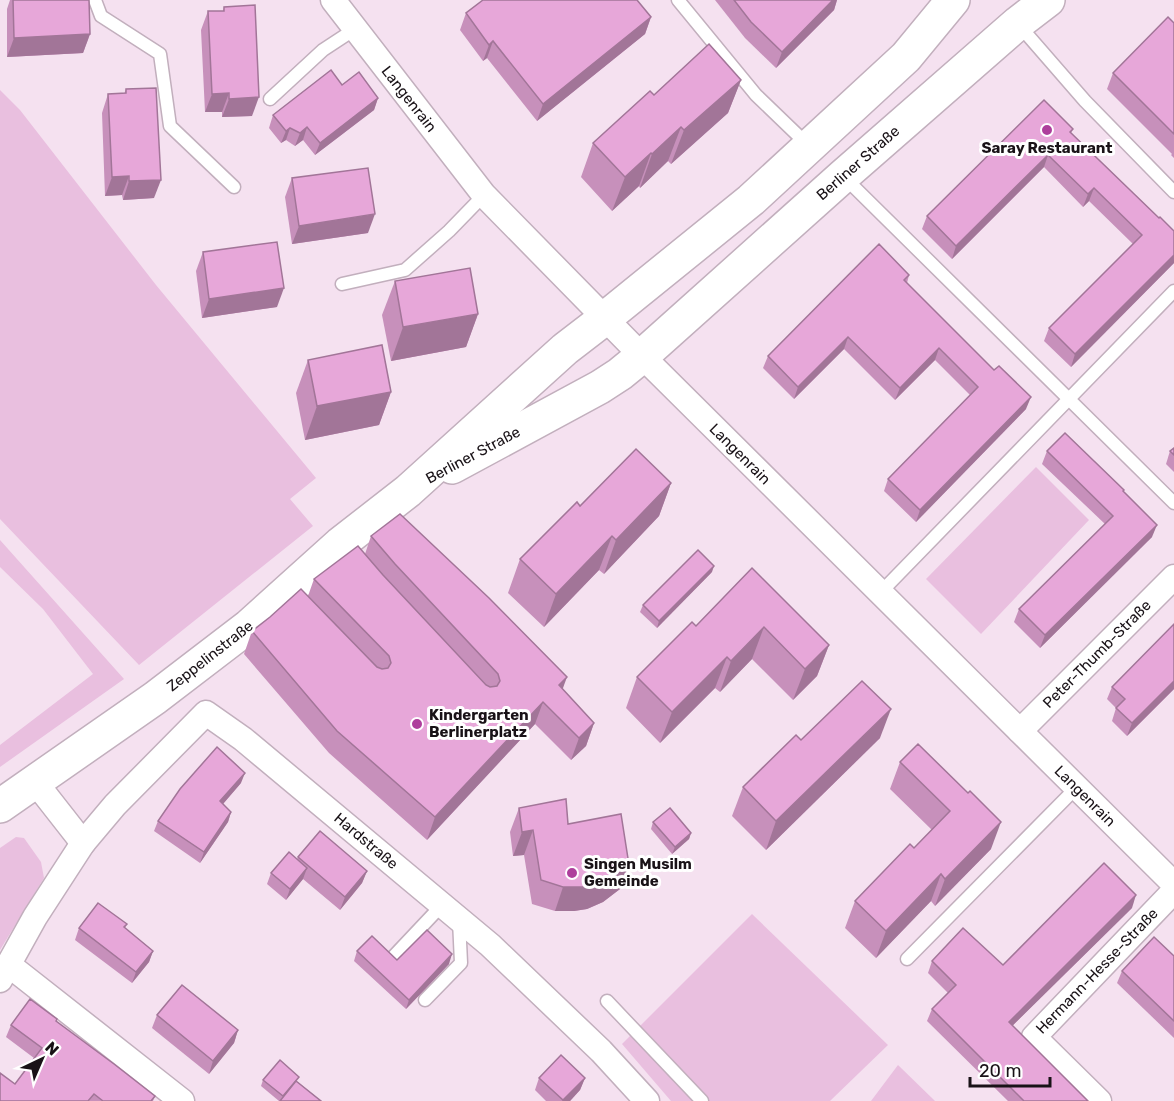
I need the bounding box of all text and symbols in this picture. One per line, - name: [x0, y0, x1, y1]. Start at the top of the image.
- street label: Langenrain: [378, 62, 440, 136]
- street label: Berliner Straße: [813, 122, 903, 204]
- marker: Saray Restaurant: [1040, 123, 1054, 137]
- place label: Saray Restaurant: [982, 139, 1112, 157]
- street label: Langenrain: [706, 420, 774, 488]
- street label: Berliner Straße: [423, 423, 523, 487]
- street label: Peter-Thumb-Straße: [1039, 596, 1155, 712]
- street label: Zeppelinstraße: [163, 617, 257, 695]
- place label: Kindergarten Berlinerplatz: [429, 706, 529, 741]
- marker: Kindergarten Berlinerplatz: [410, 717, 424, 731]
- street label: Langenrain: [1051, 762, 1119, 830]
- street label: Hardstraße: [330, 809, 402, 873]
- place label: Singen Musilm Gemeinde: [584, 855, 692, 890]
- marker: Singen Musilm Gemeinde: [565, 866, 579, 880]
- street label: Hermann-Hesse-Straße: [1032, 904, 1162, 1038]
- north arrow: [12, 1029, 72, 1089]
- text: N: [41, 1038, 63, 1059]
- scale bar: [970, 1050, 1050, 1088]
- text: 20 m: [979, 1060, 1021, 1082]

